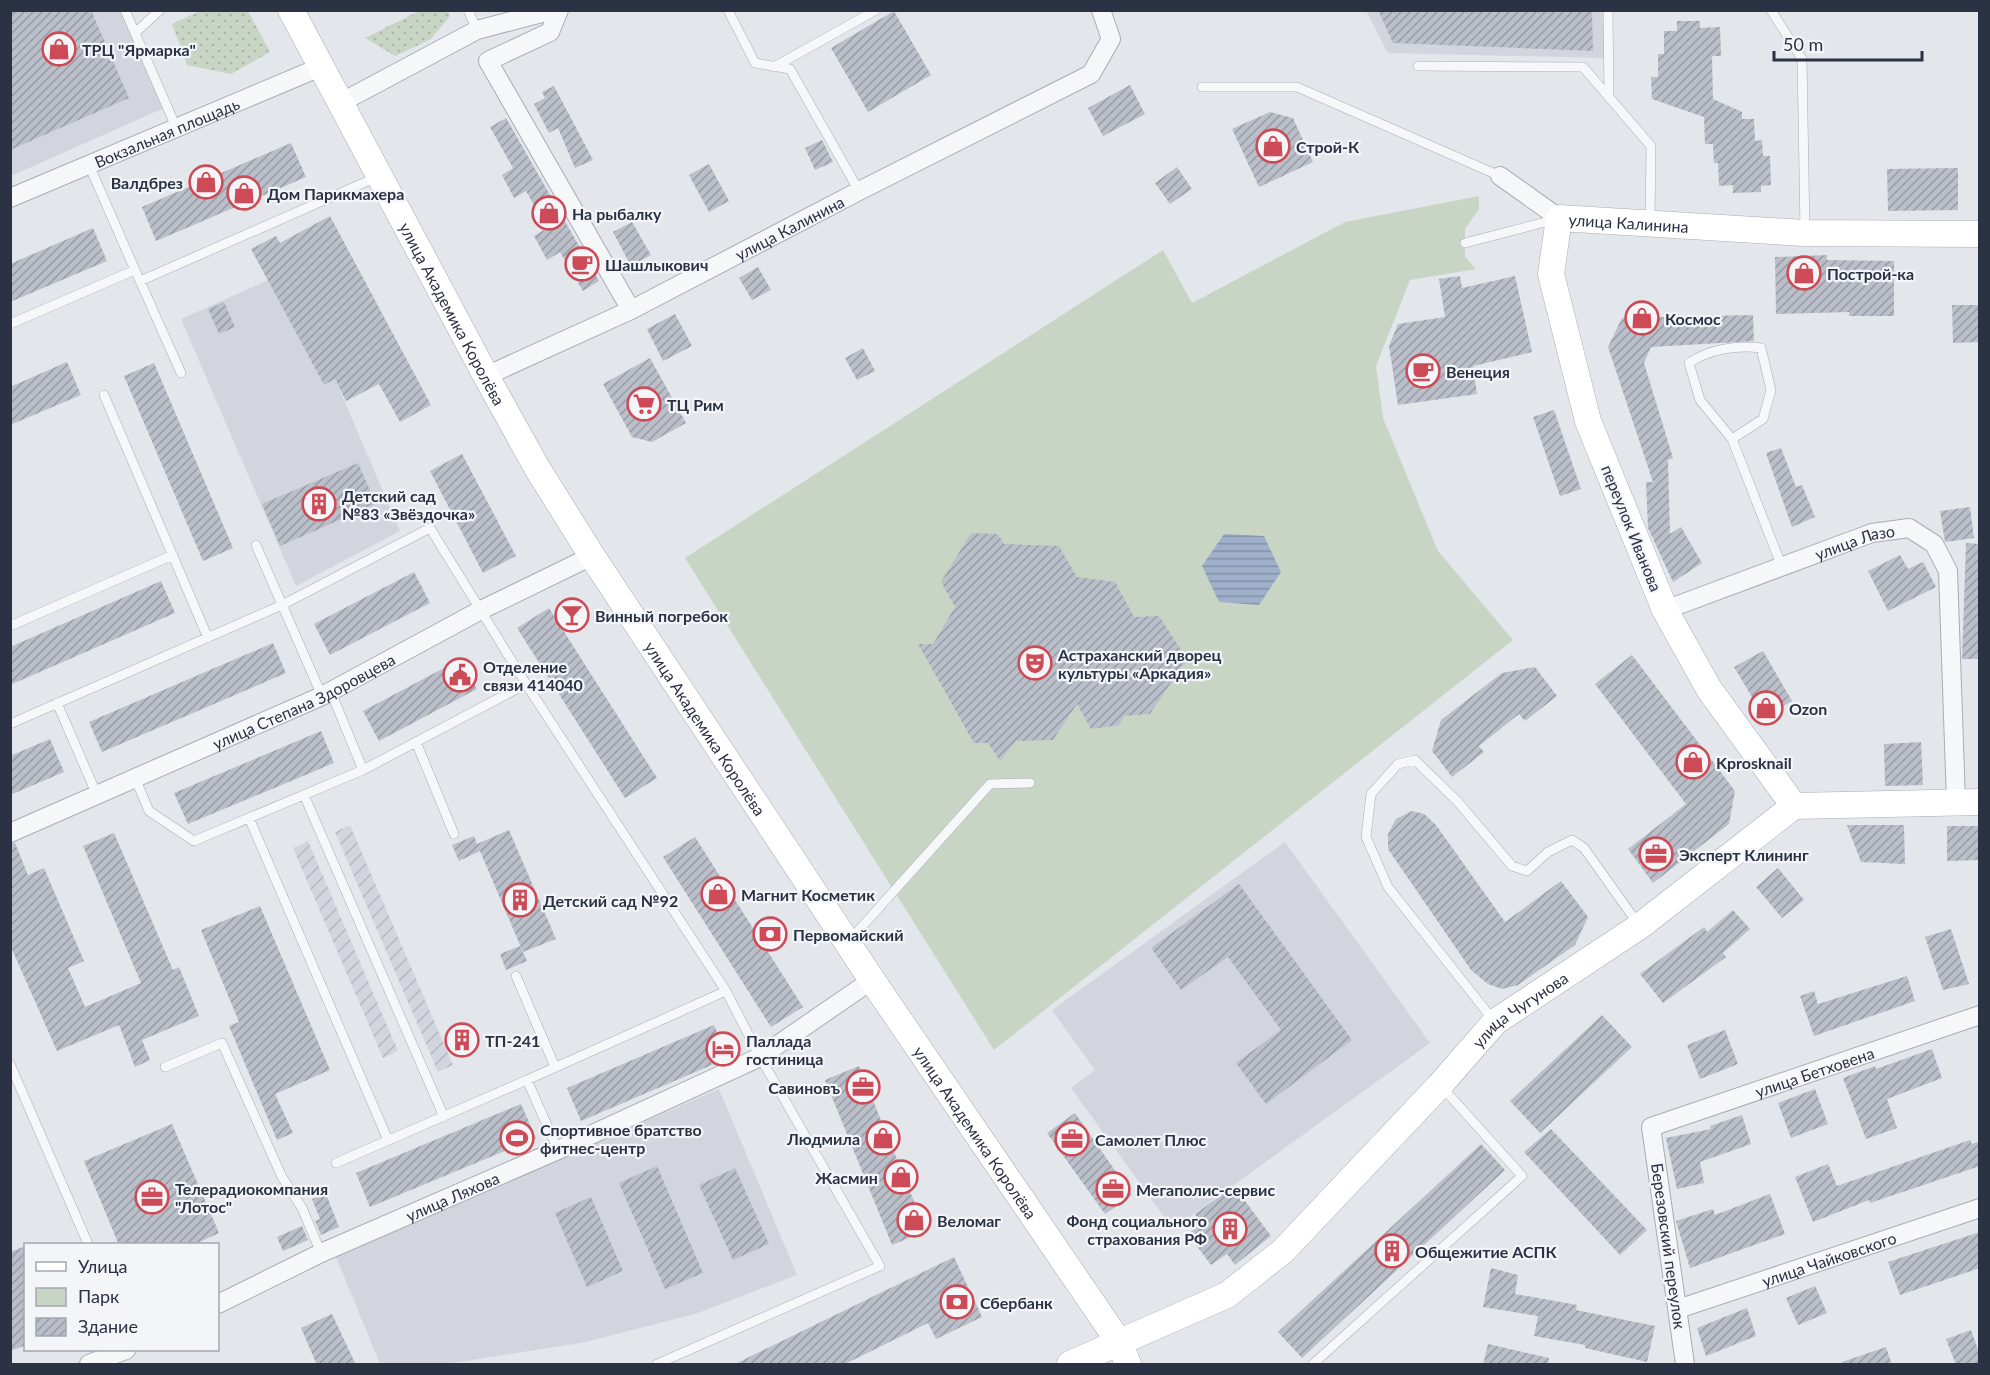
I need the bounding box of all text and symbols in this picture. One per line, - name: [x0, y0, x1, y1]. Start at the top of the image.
- scale bar: [1774, 24, 1922, 62]
- shop icon: ТРЦ "Ярмарка": [41, 31, 77, 67]
- text: 50 m: [1783, 33, 1823, 55]
- place label: ТРЦ "Ярмарка": [82, 40, 196, 59]
- street label: Вокзальная площадь: [91, 93, 242, 171]
- shop icon: Строй-К: [1255, 128, 1291, 164]
- place label: Строй-К: [1296, 137, 1360, 156]
- shop icon: Валдбрез: [188, 164, 224, 200]
- place label: Валдбрез: [111, 173, 183, 192]
- shop icon: Дом Парикмахера: [226, 175, 262, 211]
- place label: Дом Парикмахера: [267, 184, 404, 203]
- street label: улица Калинина: [732, 191, 847, 264]
- shop icon: На рыбалку: [531, 195, 567, 231]
- place label: На рыбалку: [572, 204, 662, 223]
- street label: улица Калинина: [1568, 209, 1689, 235]
- street label: улица Академика Королёва: [396, 219, 510, 408]
- cafe icon: Шашлыкович: [564, 246, 600, 282]
- place label: Шашлыкович: [605, 255, 708, 274]
- shop icon: Построй-ка: [1786, 255, 1822, 291]
- place label: Построй-ка: [1827, 264, 1914, 283]
- shop icon: Космос: [1624, 300, 1660, 336]
- place label: Космос: [1665, 309, 1721, 328]
- cafe icon: Венеция: [1405, 353, 1441, 389]
- place label: Венеция: [1446, 362, 1510, 381]
- supermarket icon: ТЦ Рим: [626, 386, 662, 422]
- place label: ТЦ Рим: [667, 395, 724, 414]
- street label: переулок Иванова: [1598, 462, 1666, 594]
- building icon: Детский сад №83 «Звёздочка»: [301, 486, 337, 522]
- place label: Детский сад №83 «Звёздочка»: [342, 486, 475, 523]
- street label: улица Лазо: [1812, 521, 1896, 563]
- bar icon: Винный погребок: [554, 597, 590, 633]
- place label: Винный погребок: [595, 606, 728, 625]
- street label: улица Академика Королёва: [641, 638, 770, 819]
- theatre icon: Астраханский дворец культуры «Аркадия»: [1017, 645, 1053, 681]
- place label: Астраханский дворец культуры «Аркадия»: [1057, 645, 1221, 682]
- street label: улица Степана Здоровцева: [209, 649, 398, 752]
- public building icon: Отделение связи 414040: [442, 657, 478, 693]
- place label: Отделение связи 414040: [483, 657, 583, 694]
- shop icon: Ozon: [1748, 690, 1784, 726]
- place label: Ozon: [1789, 699, 1827, 718]
- shop icon: Kprosknail: [1675, 744, 1711, 780]
- place label: Kprosknail: [1716, 753, 1792, 772]
- office icon: Эксперт Клининг: [1638, 836, 1674, 872]
- place label: Эксперт Клининг: [1679, 845, 1809, 864]
- shop icon: Магнит Косметик: [700, 876, 736, 912]
- building icon: Детский сад №92: [502, 882, 538, 918]
- place label: Магнит Косметик: [741, 885, 875, 904]
- place label: Детский сад №92: [543, 891, 678, 910]
- bank icon: Первомайский: [752, 916, 788, 952]
- place label: Первомайский: [793, 925, 904, 944]
- street label: улица Чугунова: [1468, 967, 1571, 1051]
- building icon: ТП-241: [444, 1022, 480, 1058]
- place label: ТП-241: [485, 1031, 540, 1050]
- hotel icon: Паллада гостиница: [705, 1031, 741, 1067]
- place label: Паллада гостиница: [746, 1031, 823, 1068]
- street label: улица Академика Королёва: [910, 1042, 1041, 1222]
- street label: улица Бетховена: [1753, 1042, 1876, 1100]
- office icon: Савиновъ: [845, 1069, 881, 1105]
- place label: Савиновъ: [768, 1078, 840, 1097]
- sports icon: Спортивное братство фитнес-центр: [499, 1120, 535, 1156]
- place label: Спортивное братство фитнес-центр: [540, 1120, 702, 1157]
- shop icon: Людмила: [865, 1120, 901, 1156]
- office icon: Самолет Плюс: [1054, 1121, 1090, 1157]
- place label: Людмила: [786, 1129, 860, 1148]
- place label: Самолет Плюс: [1095, 1130, 1206, 1149]
- shop icon: Жасмин: [883, 1159, 919, 1195]
- street label: Березовский переулок: [1648, 1162, 1690, 1331]
- street label: улица Ляхова: [403, 1167, 502, 1225]
- place label: Жасмин: [815, 1168, 878, 1187]
- office icon: Мегаполис-сервис: [1095, 1171, 1131, 1207]
- office icon: Телерадиокомпания "Лотос": [134, 1179, 170, 1215]
- place label: Телерадиокомпания "Лотос": [175, 1179, 328, 1216]
- place label: Мегаполис-сервис: [1136, 1180, 1275, 1199]
- shop icon: Веломаг: [896, 1202, 932, 1238]
- place label: Веломаг: [937, 1211, 1001, 1230]
- place label: Фонд социального страхования РФ: [1067, 1211, 1207, 1248]
- building icon: Фонд социального страхования РФ: [1212, 1211, 1248, 1247]
- street label: улица Чайковского: [1759, 1227, 1898, 1290]
- building icon: Общежитие АСПК: [1374, 1233, 1410, 1269]
- place label: Общежитие АСПК: [1415, 1242, 1557, 1261]
- legend: [24, 1243, 219, 1351]
- text: Улица: [78, 1255, 128, 1277]
- bank icon: Сбербанк: [939, 1284, 975, 1320]
- text: Парк: [78, 1285, 120, 1307]
- place label: Сбербанк: [980, 1293, 1053, 1312]
- text: Здание: [78, 1315, 138, 1337]

